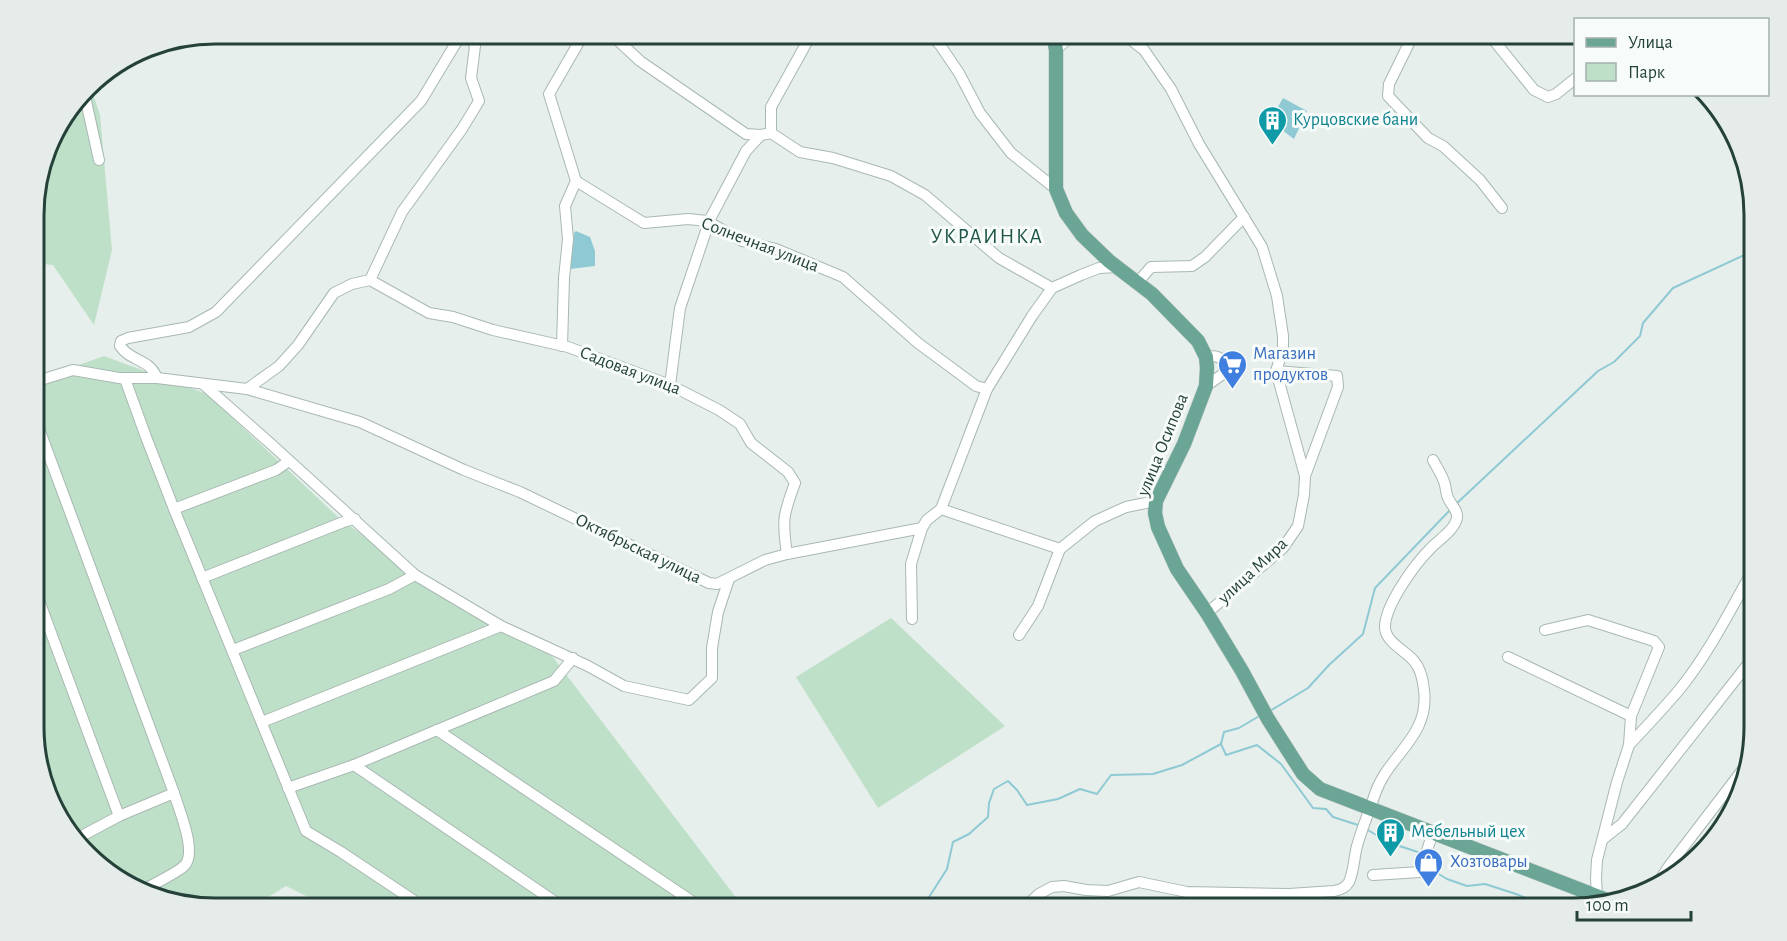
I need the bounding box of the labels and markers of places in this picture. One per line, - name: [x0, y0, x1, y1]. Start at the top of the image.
- building icon: Курцовские бани: [1256, 104, 1288, 146]
- place label: Курцовские бани: [1293, 110, 1418, 129]
- place label: Магазин продуктов: [1253, 345, 1328, 384]
- supermarket icon: Магазин продуктов: [1216, 348, 1248, 390]
- building icon: Мебельный цех: [1374, 816, 1406, 858]
- place label: Мебельный цех: [1411, 822, 1525, 841]
- shop icon: Хозтовары: [1413, 846, 1445, 888]
- place label: Хозтовары: [1450, 853, 1528, 871]

